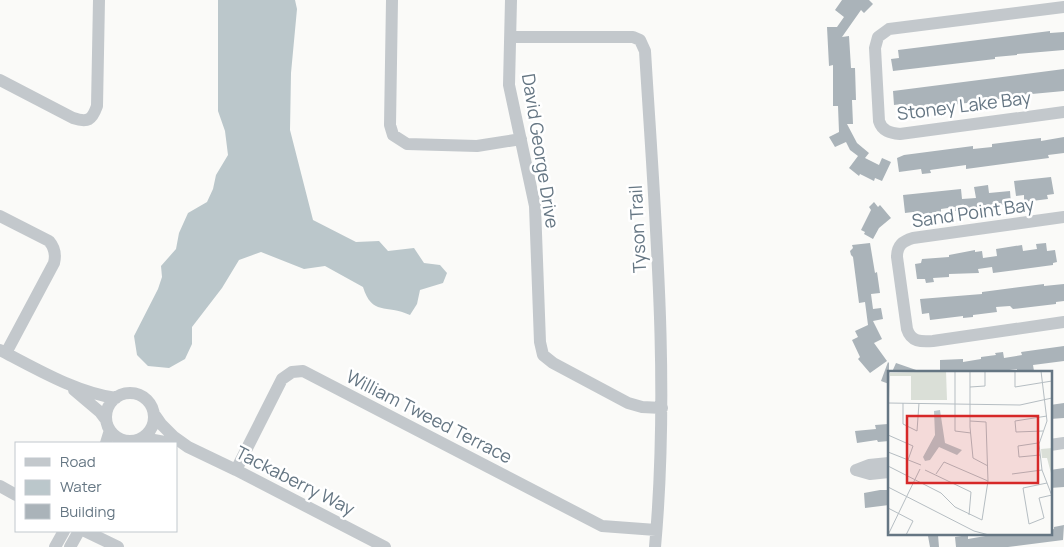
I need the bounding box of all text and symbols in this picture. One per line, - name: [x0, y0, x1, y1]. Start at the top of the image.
- street label: David George Drive: [517, 72, 565, 230]
- street label: Stoney Lake Bay: [896, 85, 1033, 125]
- street label: Tyson Trail: [623, 185, 651, 273]
- street label: Sand Point Bay: [910, 191, 1036, 232]
- street label: William Tweed Terrace: [342, 364, 517, 468]
- inset map: [888, 371, 1052, 534]
- street label: Tackaberry Way: [232, 440, 359, 521]
- legend: [15, 442, 178, 532]
- text: Road: [60, 451, 96, 472]
- text: Water: [60, 476, 102, 497]
- text: Building: [60, 501, 115, 522]

